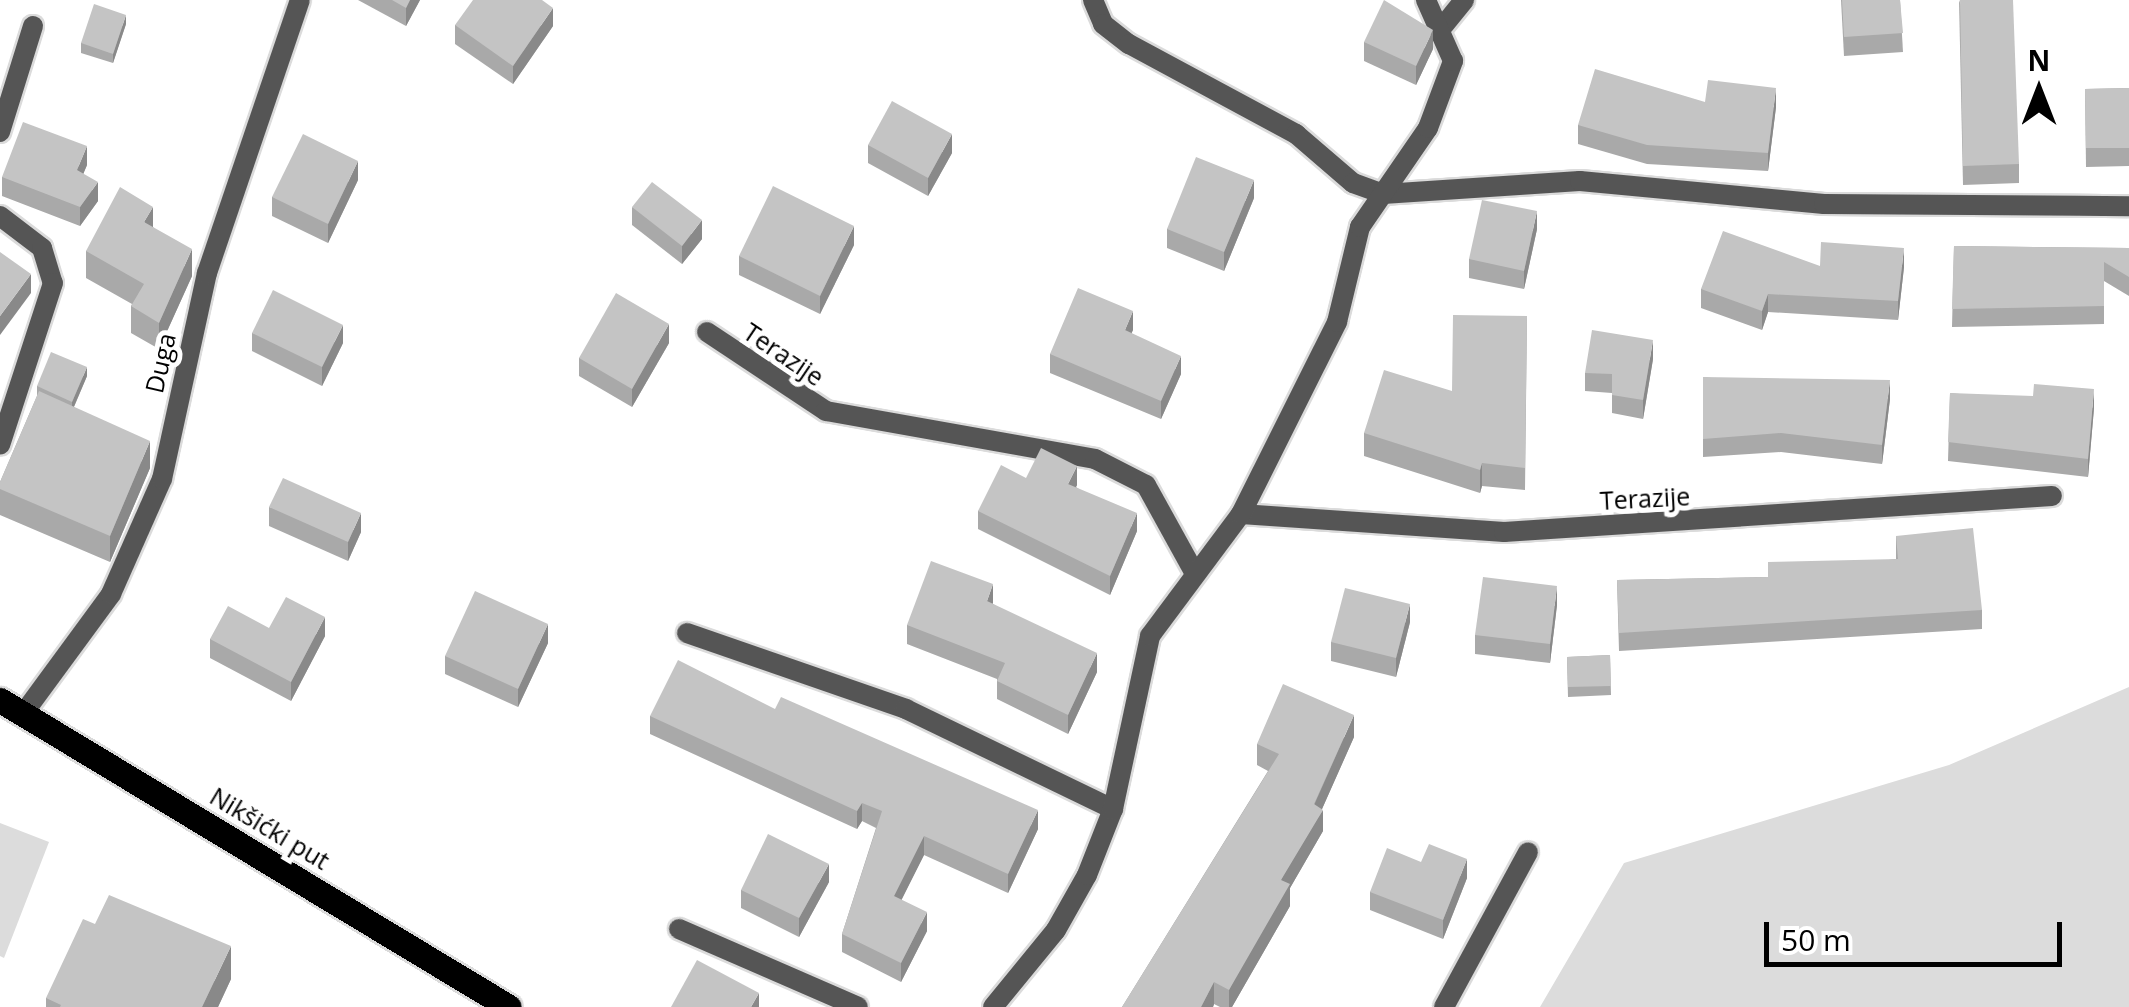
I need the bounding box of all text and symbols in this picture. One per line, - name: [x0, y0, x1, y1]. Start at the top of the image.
- north arrow: [1989, 40, 2089, 140]
- text: N: [2028, 41, 2050, 79]
- street label: Terazije: [738, 316, 830, 392]
- street label: Duga: [139, 330, 181, 396]
- street label: Terazije: [1599, 481, 1691, 515]
- street label: Nikšićki put: [205, 781, 335, 875]
- scale bar: [1769, 902, 2066, 964]
- text: 50 m: [1781, 919, 1851, 960]

